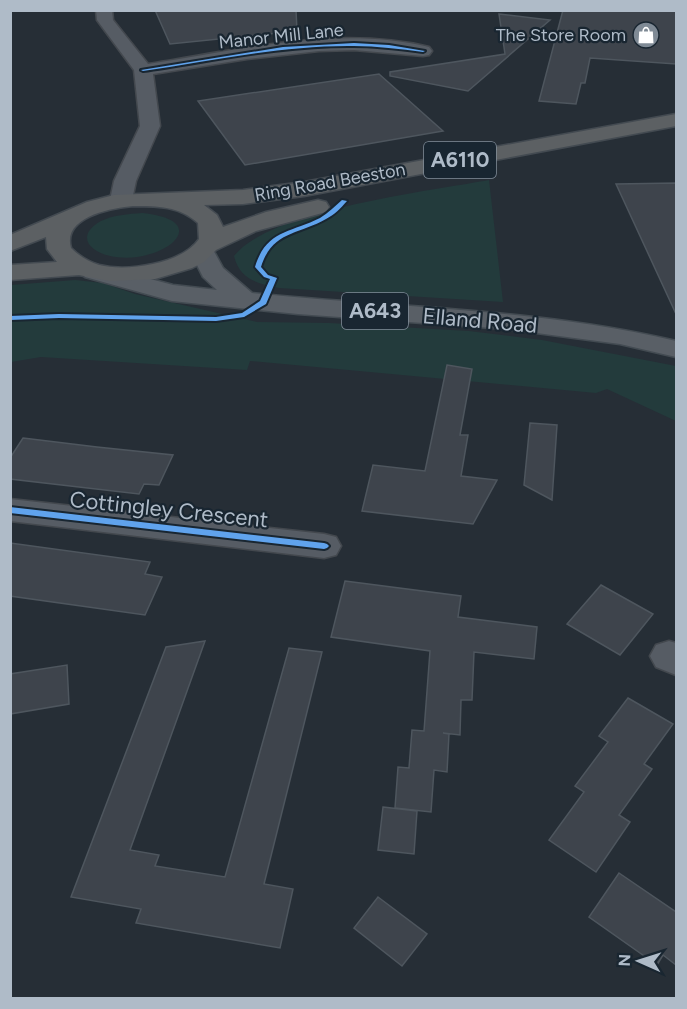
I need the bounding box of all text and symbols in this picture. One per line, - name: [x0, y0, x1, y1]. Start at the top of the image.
- street label: Manor Mill Lane: [217, 18, 345, 54]
- shop icon: The Store Room: [631, 20, 661, 50]
- place label: The Store Room: [496, 24, 626, 46]
- road number: A6110: [424, 142, 496, 178]
- street label: Ring Road Beeston: [253, 158, 407, 206]
- road number: A643: [342, 293, 408, 329]
- street label: Elland Road: [421, 302, 538, 339]
- street label: Cottingley Crescent: [68, 486, 269, 533]
- north arrow: [609, 931, 669, 991]
- text: N: [615, 954, 634, 967]

